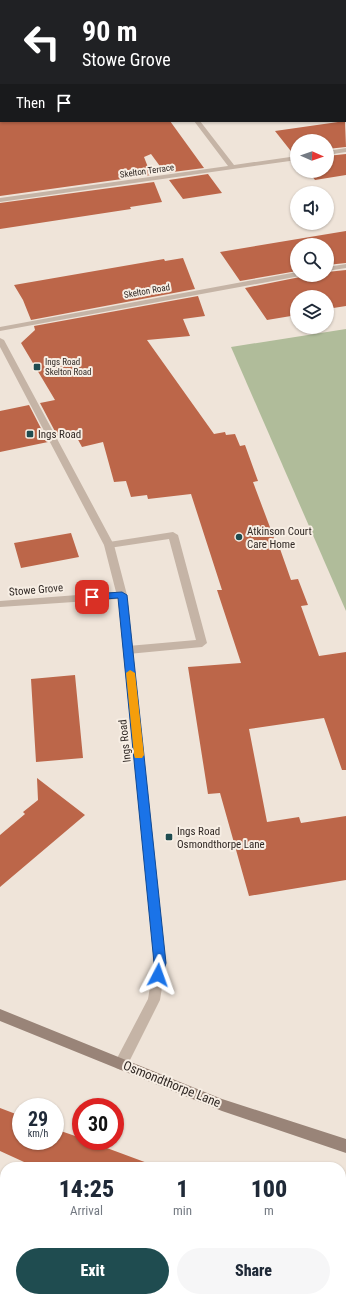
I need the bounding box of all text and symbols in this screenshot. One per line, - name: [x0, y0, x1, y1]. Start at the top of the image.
- text: 90 m: [82, 15, 138, 48]
- icon: left: [16, 16, 68, 68]
- text: Stowe Grove: [82, 49, 171, 70]
- icon: arrive: [53, 92, 75, 114]
- text: Then: [16, 94, 45, 112]
- north arrow: [290, 134, 334, 178]
- map controls: [290, 134, 334, 334]
- street label: Skelton Terrace: [119, 162, 175, 180]
- button: sound: [290, 186, 334, 230]
- button: search: [290, 238, 334, 282]
- street label: Skelton Road: [123, 282, 171, 300]
- button: layers: [290, 290, 334, 334]
- place label: Ings Road Skelton Road: [45, 357, 92, 377]
- marker: Ings Road Skelton Road: [32, 362, 42, 372]
- place label: Ings Road: [38, 428, 81, 441]
- marker: Ings Road: [25, 429, 35, 439]
- place label: Atkinson Court Care Home: [247, 525, 312, 551]
- marker: Atkinson Court Care Home: [234, 532, 244, 542]
- pin: [75, 580, 109, 614]
- street label: Stowe Grove: [8, 581, 64, 599]
- icon: arrive: [81, 586, 103, 608]
- street label: Ings Road: [116, 719, 134, 763]
- place label: Ings Road Osmondthorpe Lane: [177, 825, 265, 851]
- marker: Ings Road Osmondthorpe Lane: [164, 832, 174, 842]
- position arrow: [137, 954, 179, 996]
- street label: Osmondthorpe Lane: [121, 1058, 223, 1110]
- speed limit sign: 30: [72, 1098, 124, 1150]
- text: 29: [28, 1107, 48, 1131]
- text: km/h: [28, 1128, 48, 1139]
- text: 14:25: [59, 1175, 114, 1203]
- text: 1: [176, 1175, 189, 1203]
- text: 100: [251, 1175, 287, 1203]
- text: Arrival: [70, 1203, 103, 1218]
- text: min: [173, 1203, 192, 1218]
- text: m: [264, 1203, 274, 1218]
- button: Exit: [16, 1248, 169, 1294]
- button: Share: [177, 1248, 330, 1294]

